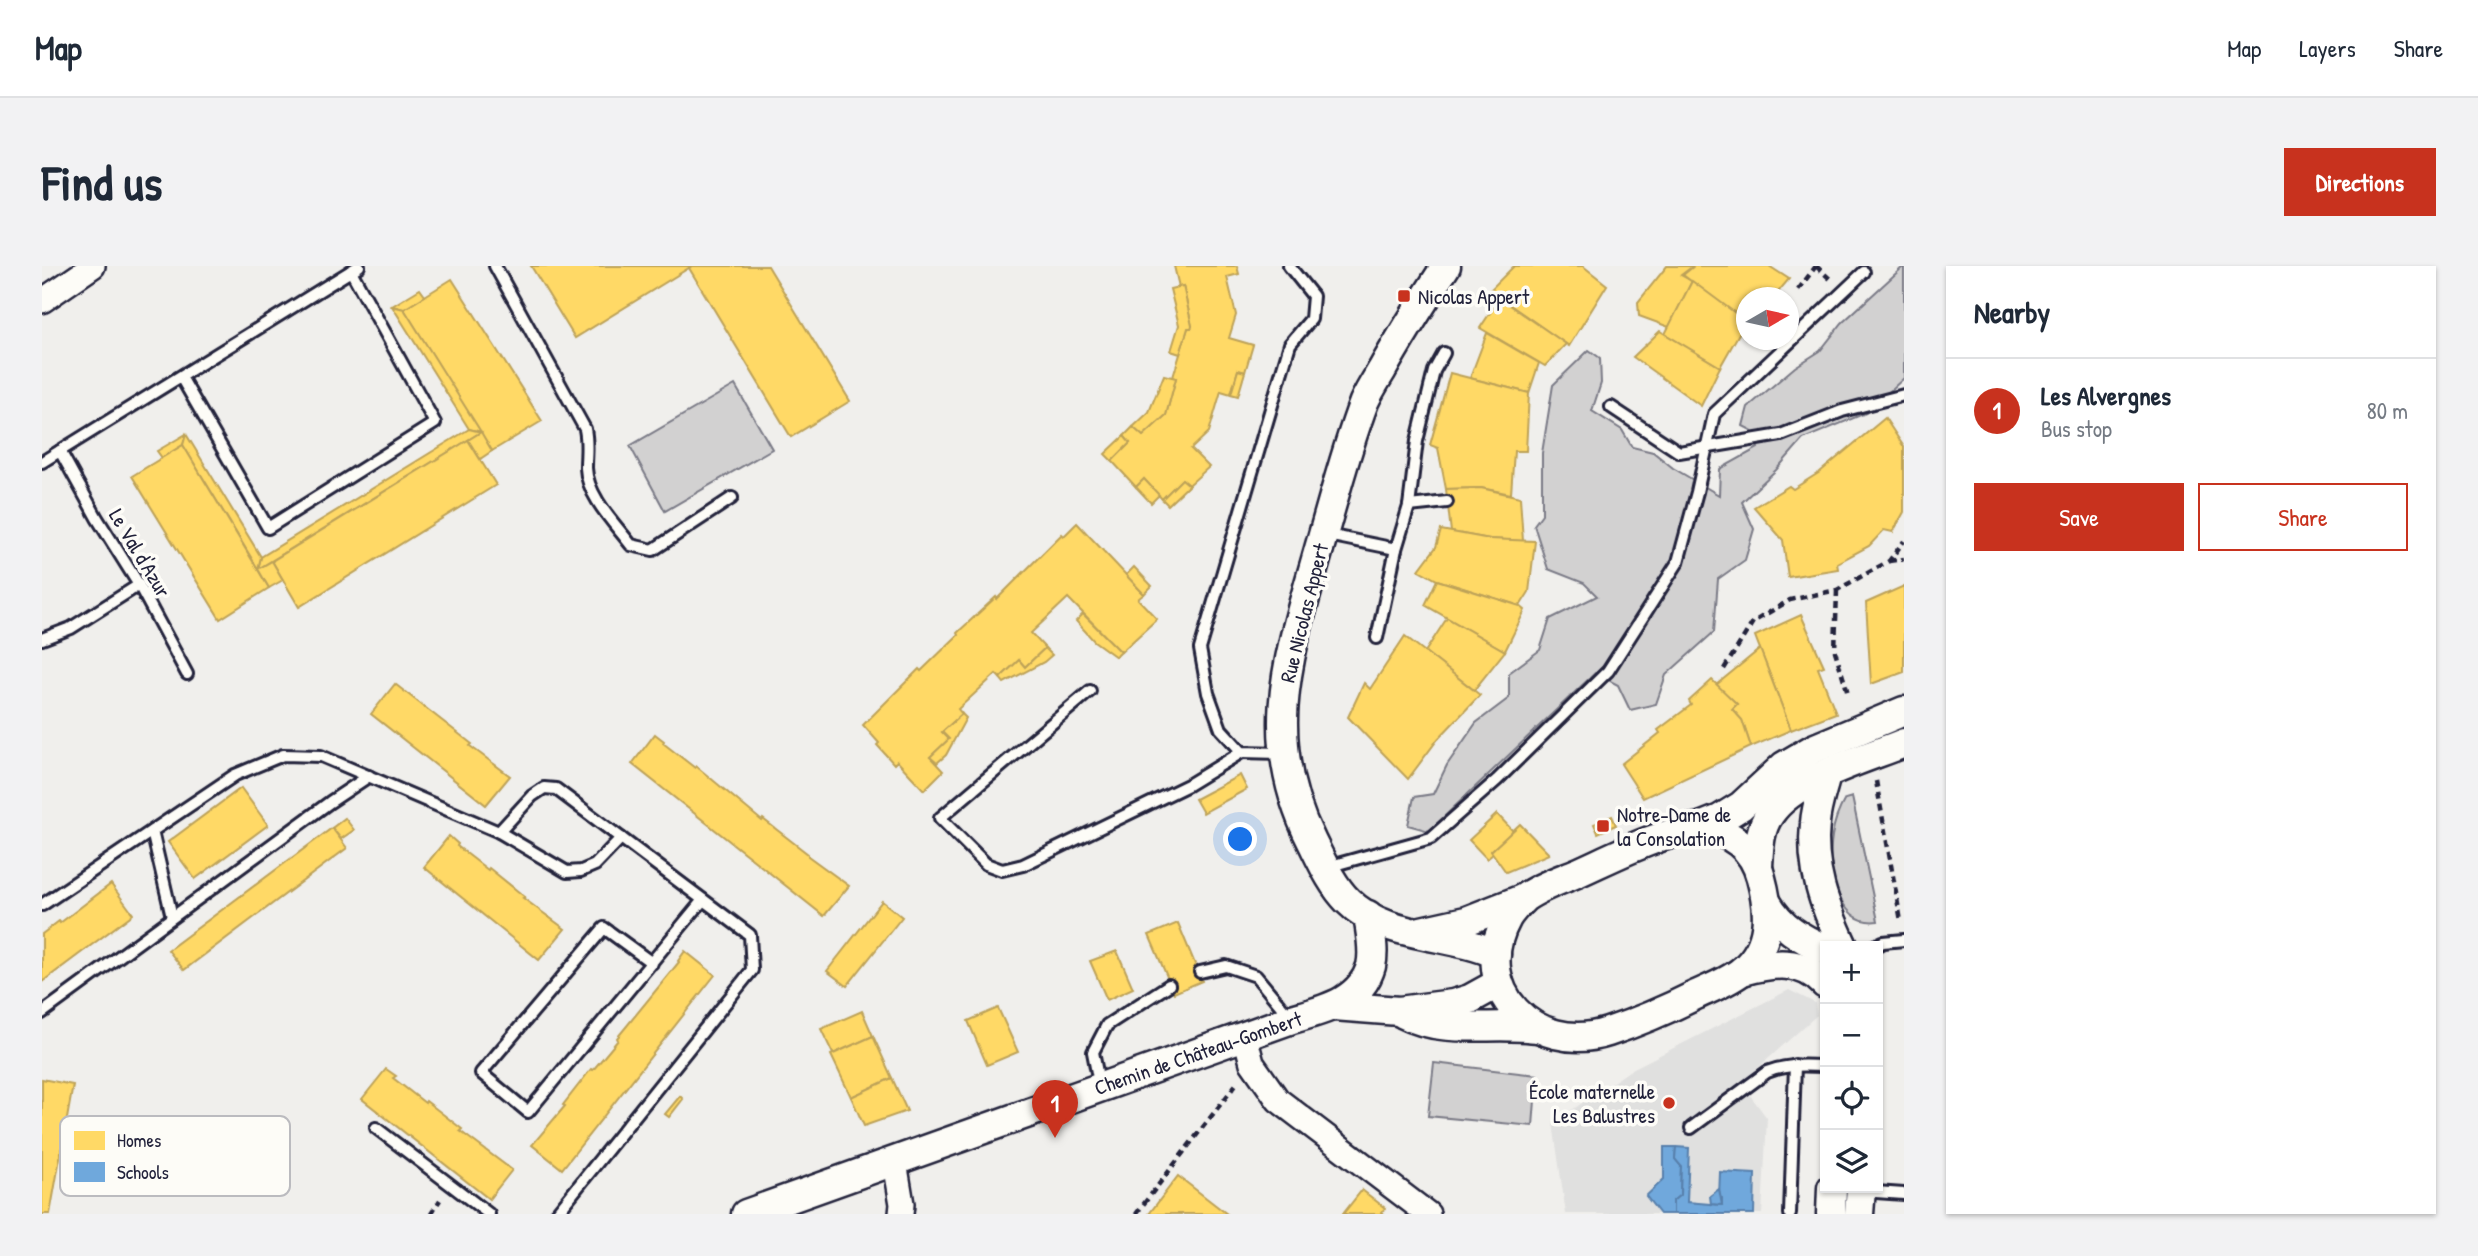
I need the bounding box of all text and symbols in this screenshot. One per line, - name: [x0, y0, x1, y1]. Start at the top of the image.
- text: Map: [35, 26, 82, 70]
- text: Map: [2227, 32, 2261, 64]
- text: Layers: [2299, 32, 2356, 64]
- text: Share: [2394, 32, 2443, 64]
- button: Directions: [2284, 148, 2436, 216]
- text: Find us: [42, 149, 162, 215]
- place label: Nicolas Appert: [1418, 282, 1530, 311]
- north arrow: [1736, 287, 1799, 350]
- marker: Nicolas Appert: [1396, 288, 1412, 304]
- text: Nearby: [1974, 292, 2050, 332]
- text: Les Alvergnes: [2041, 378, 2171, 413]
- text: 1: [1993, 395, 2001, 426]
- text: 80 m: [2367, 395, 2408, 426]
- text: Bus stop: [2041, 413, 2112, 444]
- button: Save: [1974, 483, 2184, 551]
- button: Share: [2198, 483, 2408, 551]
- street label: Le Val d'Azur: [102, 503, 178, 603]
- street label: Rue Nicolas Appert: [1273, 540, 1335, 686]
- place label: Notre-Dame de la Consolation: [1617, 800, 1731, 853]
- marker: Notre-Dame de la Consolation: [1595, 818, 1611, 834]
- your location: [1223, 822, 1257, 856]
- map controls: [1820, 941, 1883, 1193]
- button: +: [1820, 941, 1883, 1004]
- street label: Chemin de Château-Gombert: [1090, 1004, 1306, 1102]
- button: −: [1820, 1004, 1883, 1067]
- button: locate: [1820, 1067, 1883, 1130]
- place label: École maternelle Les Balustres: [1529, 1077, 1655, 1130]
- pin: 1: [1032, 1080, 1078, 1138]
- marker: École maternelle Les Balustres: [1661, 1095, 1677, 1111]
- legend: [60, 1116, 290, 1196]
- text: Homes: [117, 1127, 161, 1153]
- button: layers: [1820, 1130, 1883, 1193]
- text: Schools: [117, 1159, 169, 1185]

